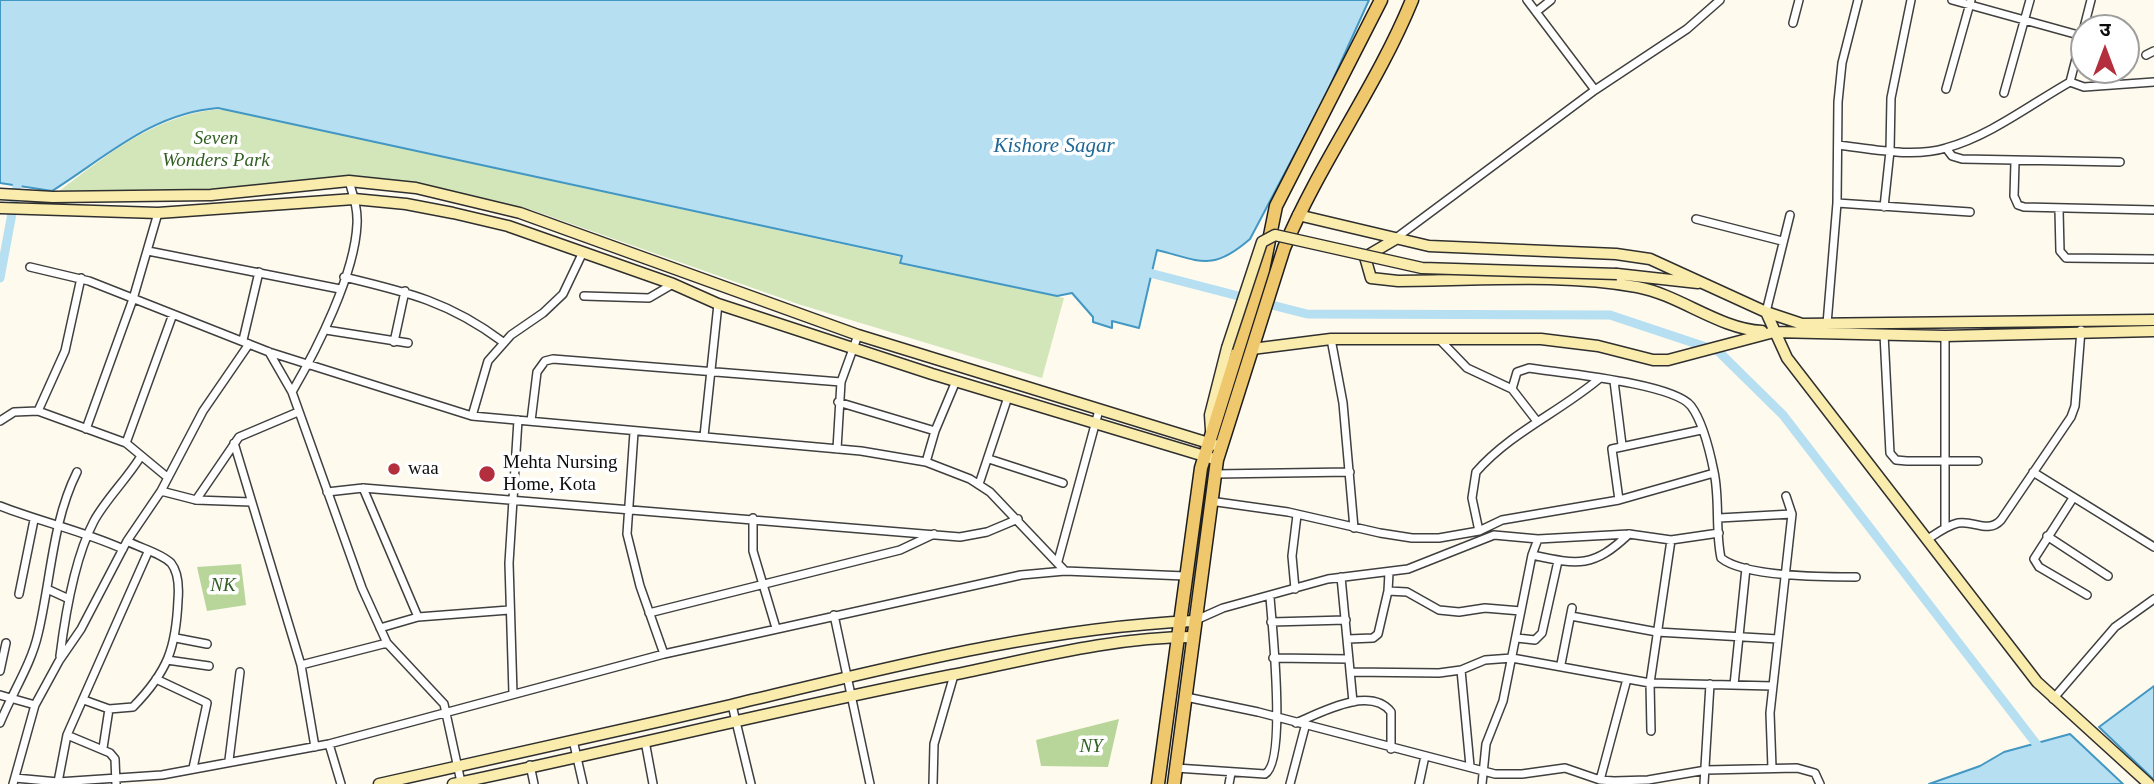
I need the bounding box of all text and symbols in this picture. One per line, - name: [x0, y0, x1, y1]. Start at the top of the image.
- north arrow: [2070, 14, 2140, 84]
- text: उ: [2099, 19, 2111, 40]
- park label: Seven Wonders Park: [162, 128, 270, 172]
- water label: Kishore Sagar: [993, 133, 1115, 159]
- place label: Mehta Nursing Home, Kota: [503, 452, 618, 496]
- place label: waa: [408, 458, 439, 480]
- marker: waa: [386, 461, 402, 477]
- marker: Mehta Nursing Home, Kota: [477, 464, 497, 484]
- park label: NK: [210, 575, 236, 597]
- park label: NY: [1079, 736, 1103, 758]

